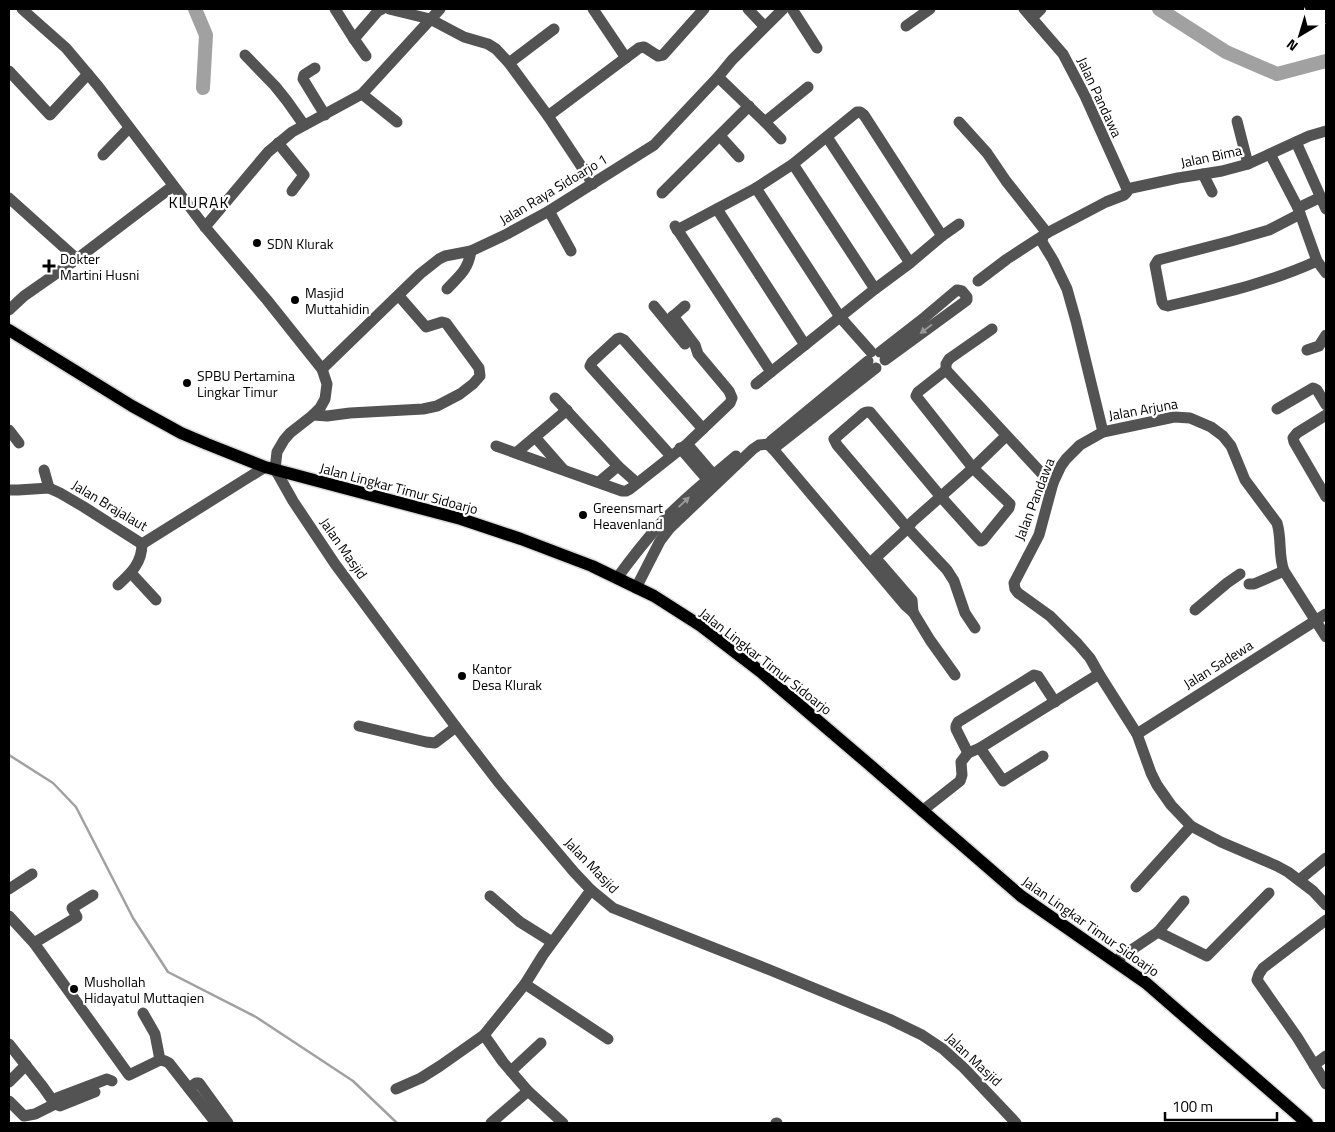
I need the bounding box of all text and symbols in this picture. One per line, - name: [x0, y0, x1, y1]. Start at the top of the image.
- north arrow: [1275, 10, 1325, 60]
- text: N: [1281, 34, 1302, 57]
- street label: Jalan Pandawa: [1072, 53, 1128, 141]
- street label: Jalan Bima: [1178, 139, 1244, 173]
- street label: Jalan Raya Sidoarjo 1: [495, 148, 611, 230]
- district label: KLURAK: [168, 190, 230, 214]
- place label: SDN Klurak: [267, 233, 334, 254]
- marker: SDN Klurak: [251, 237, 263, 249]
- place label: Dokter Martini Husni: [60, 248, 139, 285]
- marker: Dokter Martini Husni: [42, 259, 56, 273]
- place label: Masjid Muttahidin: [305, 282, 370, 319]
- marker: Masjid Muttahidin: [289, 294, 301, 306]
- one-way arrow: [919, 324, 933, 334]
- place label: SPBU Pertamina Lingkar Timur: [197, 365, 295, 402]
- marker: SPBU Pertamina Lingkar Timur: [181, 377, 193, 389]
- street label: Jalan Arjuna: [1107, 393, 1179, 425]
- street label: Jalan Pandawa: [1009, 455, 1059, 543]
- street label: Jalan Lingkar Timur Sidoarjo: [317, 457, 481, 519]
- street label: Jalan Brajalaut: [68, 474, 152, 536]
- one-way arrow: [677, 496, 689, 508]
- place label: Greensmart Heavenland: [593, 497, 663, 534]
- marker: Greensmart Heavenland: [577, 509, 589, 521]
- street label: Jalan Masjid: [315, 513, 373, 583]
- street label: Jalan Lingkar Timur Sidoarjo: [695, 602, 837, 720]
- street label: Jalan Sadewa: [1179, 634, 1257, 694]
- place label: Kantor Desa Klurak: [472, 658, 542, 695]
- marker: Kantor Desa Klurak: [456, 670, 468, 682]
- street label: Jalan Masjid: [560, 832, 624, 898]
- street label: Jalan Lingkar Timur Sidoarjo: [1018, 871, 1164, 981]
- place label: Mushollah Hidayatul Muttaqien: [84, 971, 204, 1008]
- marker: Mushollah Hidayatul Muttaqien: [68, 983, 80, 995]
- street label: Jalan Masjid: [941, 1027, 1007, 1091]
- scale bar: [1165, 1090, 1278, 1122]
- text: 100 m: [1172, 1095, 1213, 1118]

